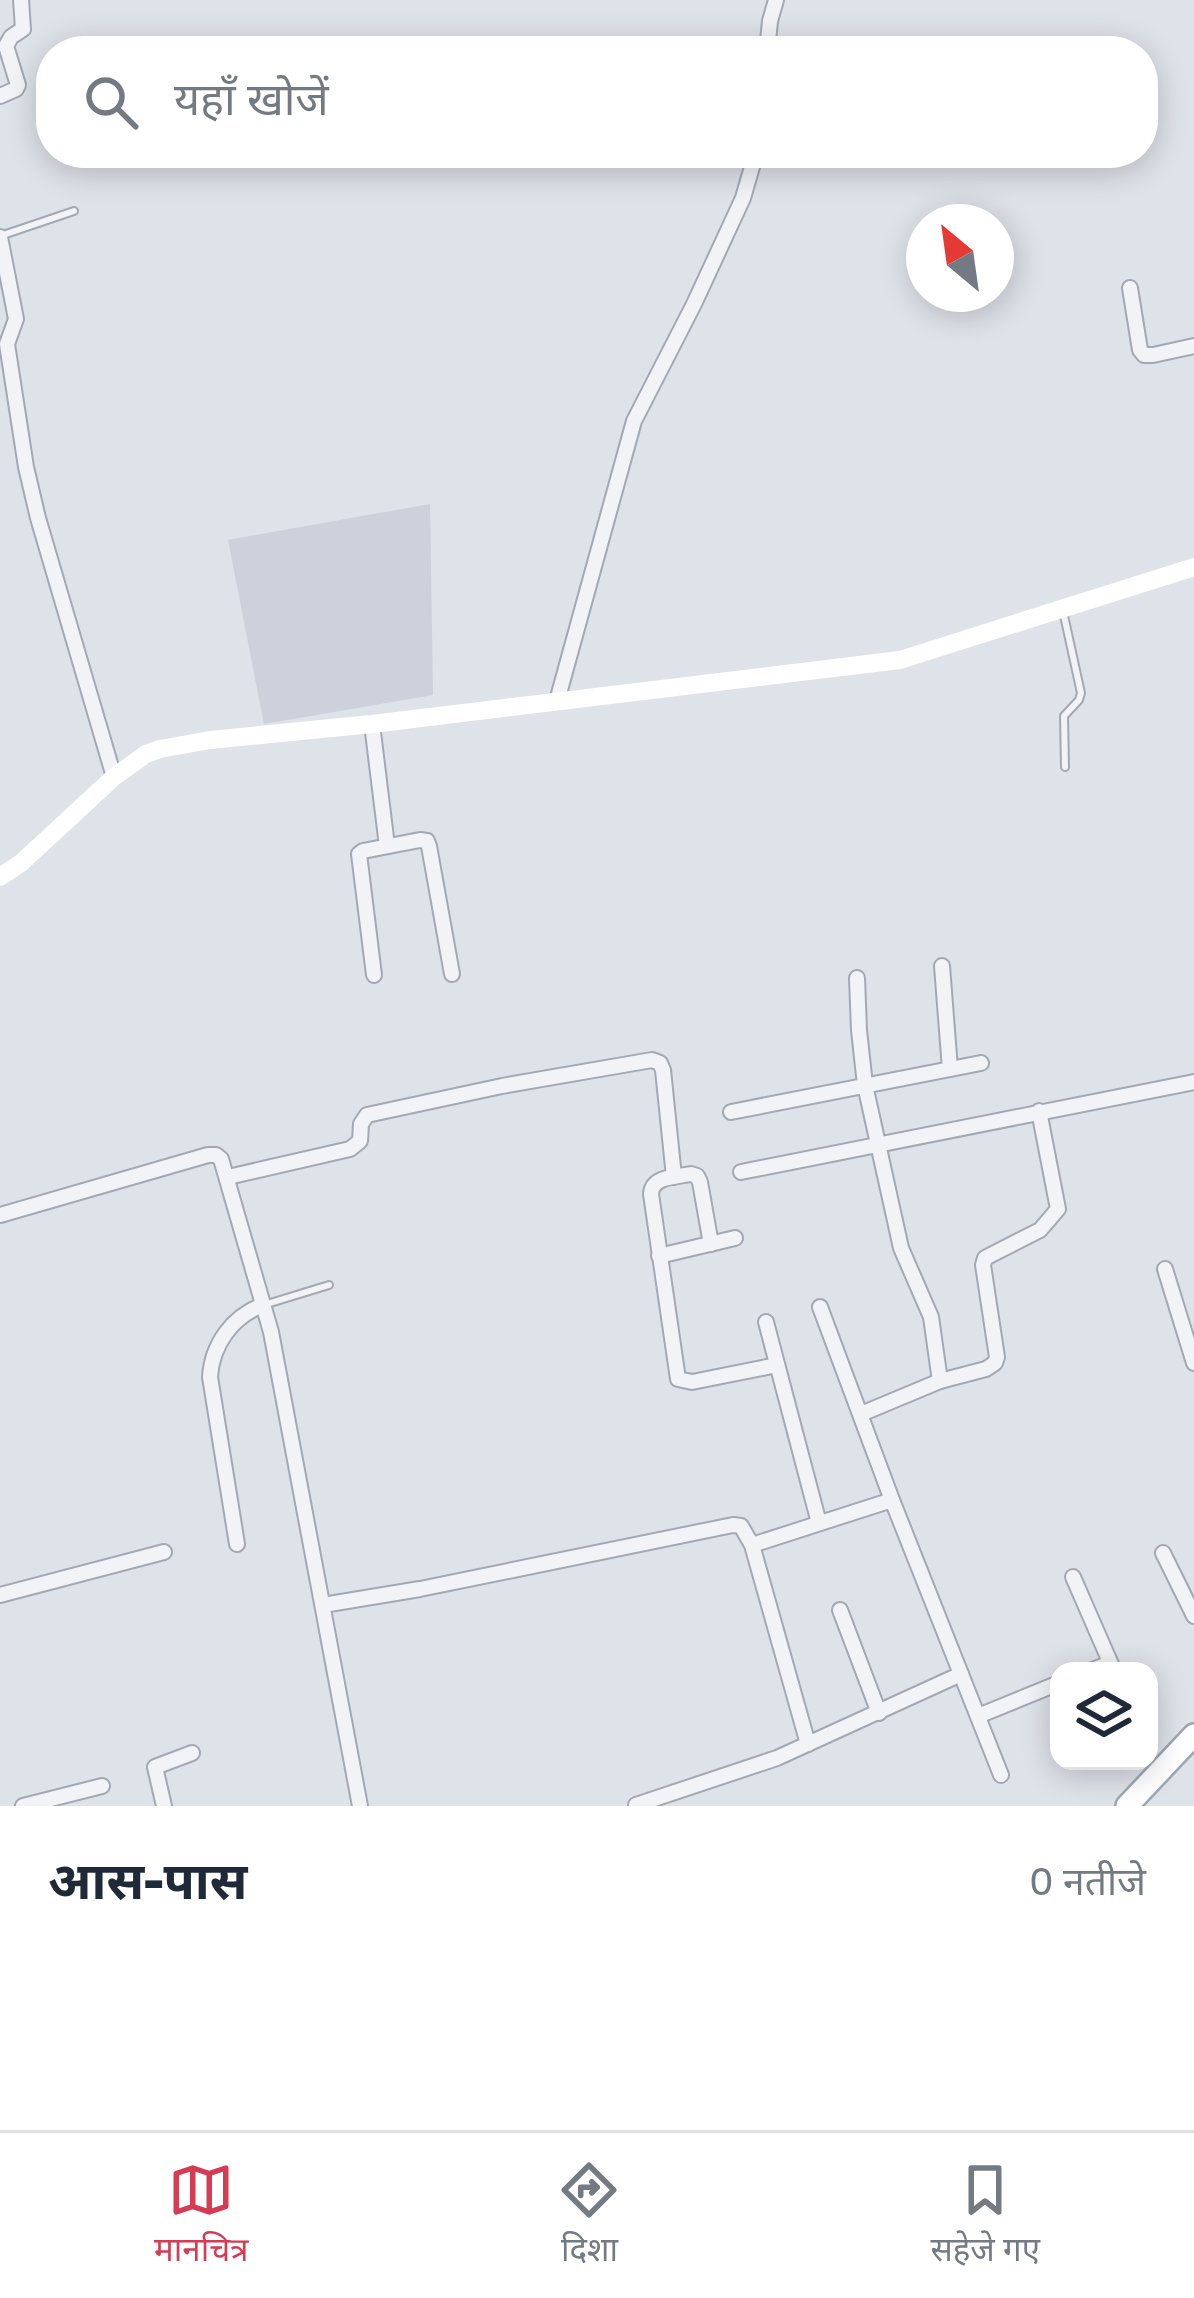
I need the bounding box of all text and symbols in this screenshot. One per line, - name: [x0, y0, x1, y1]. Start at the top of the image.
- search box: [36, 36, 1158, 168]
- icon: search: [78, 69, 144, 135]
- text: यहाँ खोजें: [174, 71, 329, 125]
- north arrow: [906, 204, 1014, 312]
- map controls: [1050, 1662, 1158, 1770]
- button: layers: [1050, 1662, 1158, 1770]
- text: आस-पास: [48, 1849, 247, 1910]
- text: 0 नतीजे: [1029, 1857, 1146, 1904]
- tab: मानचित्र: [154, 2157, 248, 2274]
- tab: दिशा: [556, 2157, 622, 2274]
- tab: सहेजे गए: [931, 2157, 1040, 2274]

